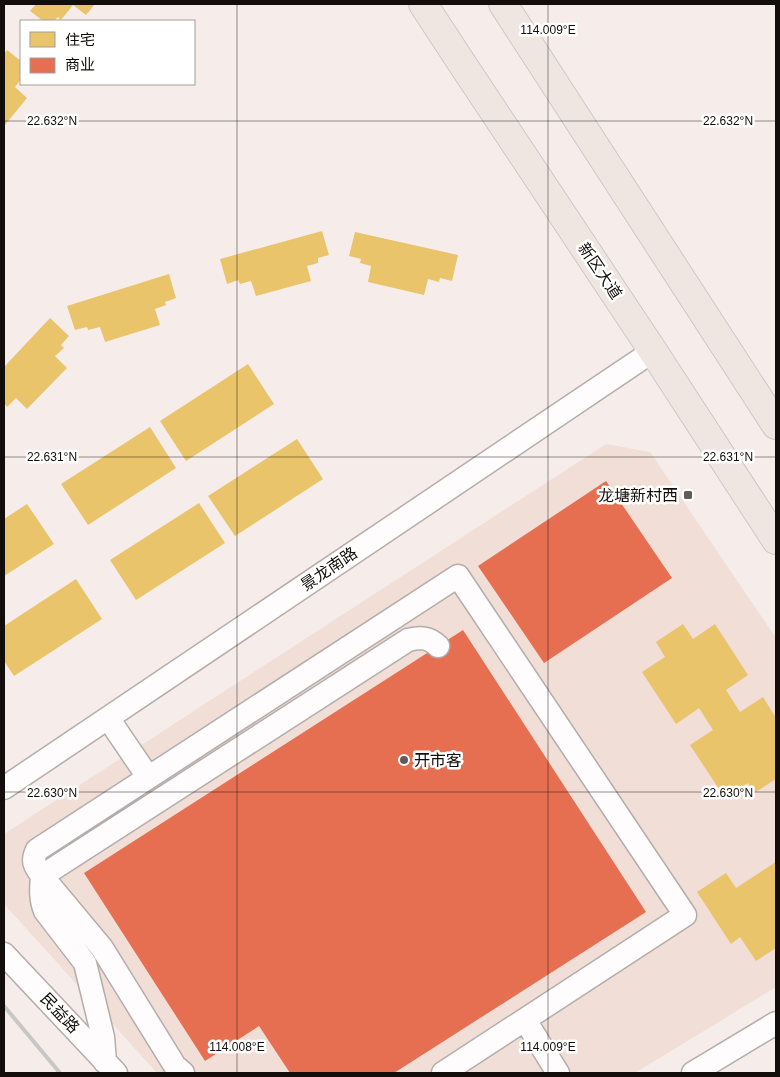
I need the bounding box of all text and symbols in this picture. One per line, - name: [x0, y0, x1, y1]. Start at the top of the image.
- legend: [20, 20, 195, 85]
- text: 114.009°E: [520, 23, 576, 37]
- text: 住宅: [65, 31, 95, 48]
- text: 商业: [65, 56, 95, 73]
- text: 22.632°N: [27, 114, 77, 128]
- text: 22.632°N: [703, 114, 753, 128]
- street label: 新区大道: [575, 240, 625, 302]
- text: 22.631°N: [27, 450, 77, 464]
- text: 22.631°N: [703, 450, 753, 464]
- place label: 龙塘新村西: [598, 487, 678, 504]
- marker: 龙塘新村西: [682, 489, 694, 501]
- street label: 景龙南路: [298, 544, 360, 594]
- place label: 开市客: [414, 752, 462, 769]
- marker: 开市客: [398, 754, 410, 766]
- text: 22.630°N: [27, 786, 77, 800]
- text: 22.630°N: [703, 786, 753, 800]
- street label: 民益路: [37, 990, 83, 1036]
- text: 114.008°E: [209, 1040, 265, 1054]
- text: 114.009°E: [520, 1040, 576, 1054]

